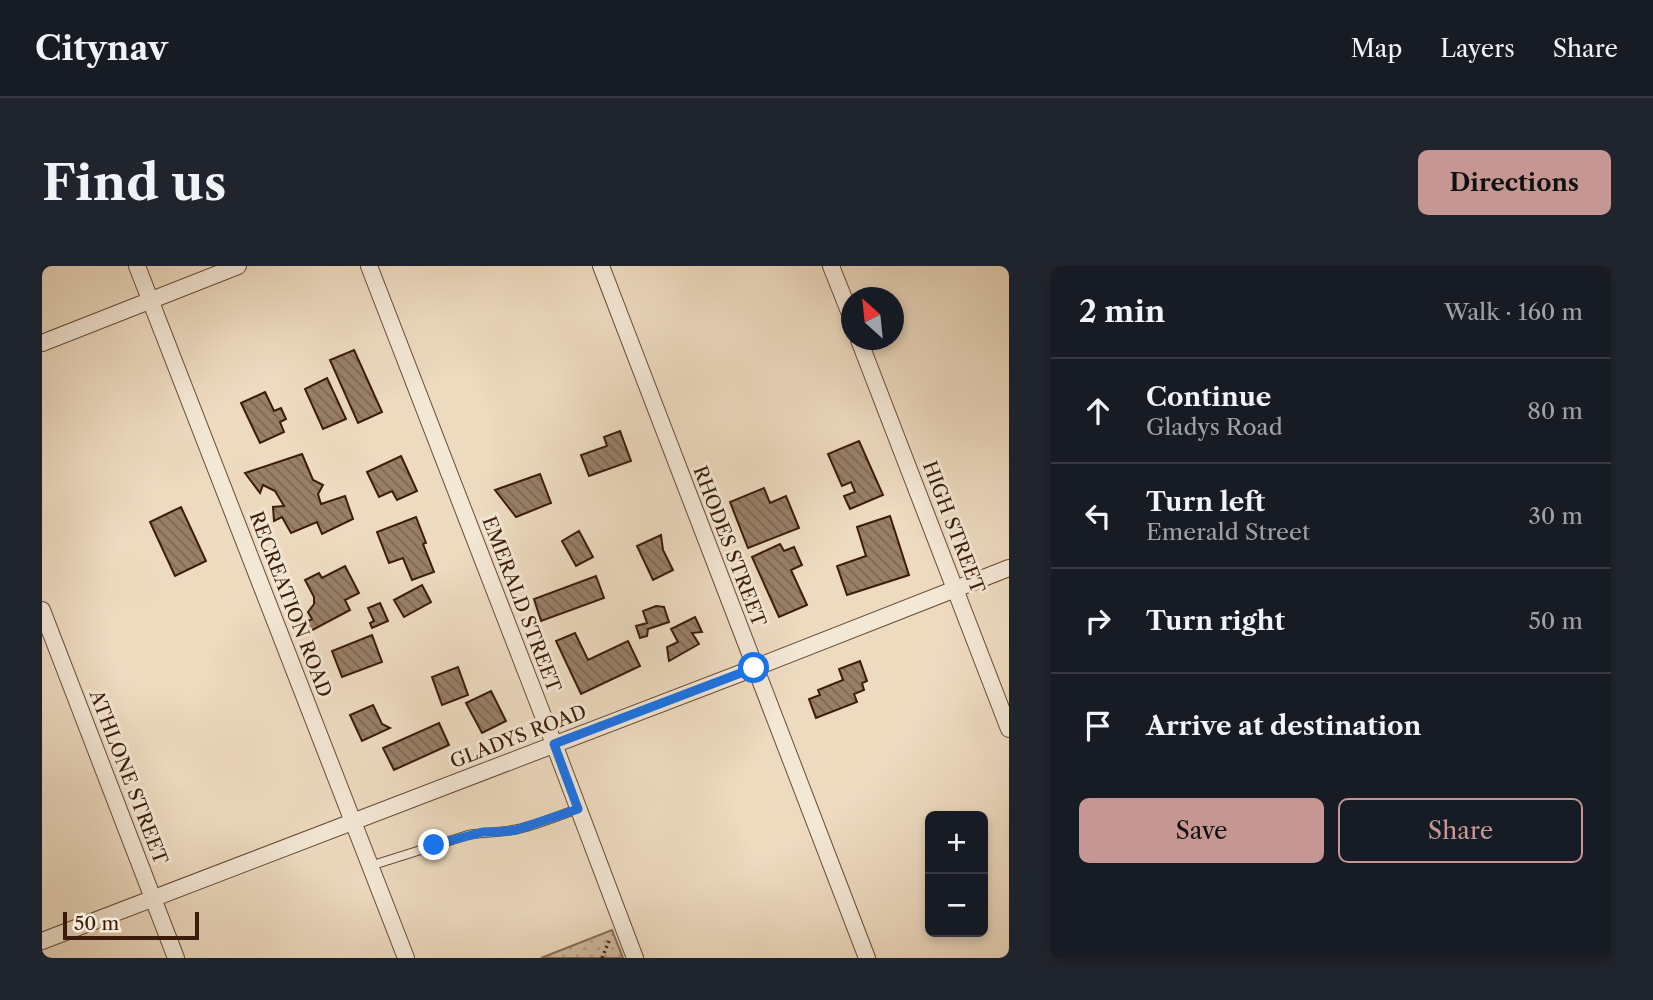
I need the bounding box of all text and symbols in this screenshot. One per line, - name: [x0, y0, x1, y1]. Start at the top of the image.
- text: Citynav: [35, 28, 168, 69]
- text: Map: [1351, 34, 1402, 63]
- text: Layers: [1440, 34, 1515, 63]
- text: Share: [1553, 34, 1618, 63]
- button: Directions: [1418, 150, 1611, 215]
- text: Find us: [42, 152, 226, 213]
- north arrow: [841, 287, 904, 350]
- text: 2 min: [1079, 293, 1165, 330]
- text: Walk · 160 m: [1444, 298, 1583, 326]
- text: Continue: [1146, 381, 1271, 413]
- icon: ahead: [1079, 392, 1117, 430]
- text: 80 m: [1527, 397, 1583, 425]
- text: Gladys Road: [1146, 413, 1283, 441]
- street label: HIGH STREET: [918, 458, 990, 597]
- street label: RHODES STREET: [688, 463, 771, 630]
- text: Turn left: [1146, 486, 1265, 518]
- icon: left: [1079, 497, 1117, 535]
- text: 30 m: [1528, 502, 1583, 530]
- street label: RECREATION ROAD: [244, 508, 337, 700]
- street label: EMERALD STREET: [477, 513, 566, 696]
- text: Emerald Street: [1146, 518, 1310, 546]
- icon: right: [1079, 602, 1117, 640]
- text: Turn right: [1146, 605, 1285, 637]
- text: 50 m: [1528, 607, 1583, 635]
- route start: [738, 652, 769, 683]
- street label: ATHLONE STREET: [84, 686, 173, 868]
- street label: GLADYS ROAD: [447, 700, 590, 773]
- icon: arrive: [1079, 707, 1117, 745]
- text: Arrive at destination: [1146, 710, 1421, 742]
- button: Save: [1079, 798, 1324, 863]
- button: Share: [1338, 798, 1583, 863]
- map controls: [925, 811, 988, 937]
- button: +: [925, 811, 988, 874]
- route end: [418, 829, 449, 860]
- button: −: [925, 874, 988, 937]
- scale bar: [63, 909, 200, 941]
- text: 50 m: [74, 912, 119, 935]

